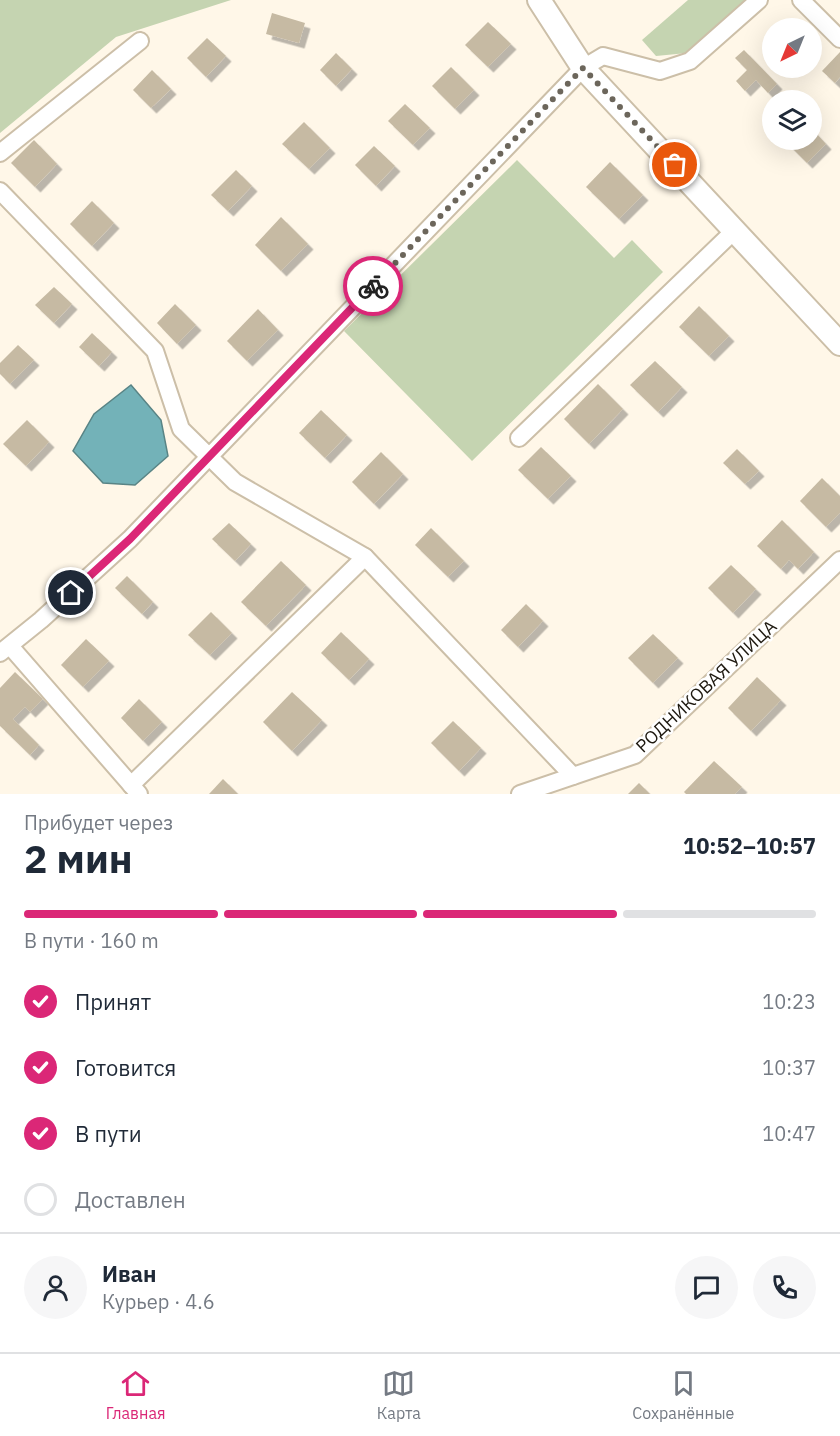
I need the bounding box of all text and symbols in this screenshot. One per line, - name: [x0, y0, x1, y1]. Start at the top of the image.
- north arrow: [762, 18, 822, 78]
- map controls: [762, 18, 822, 150]
- button: layers: [762, 90, 822, 150]
- pin: [649, 139, 700, 190]
- icon: bag: [658, 148, 691, 181]
- courier: [343, 256, 403, 316]
- icon: bike: [357, 270, 390, 303]
- pin: [45, 567, 96, 618]
- icon: home: [54, 576, 87, 609]
- street label: РОДНИКОВАЯ УЛИЦА: [631, 614, 782, 757]
- text: Прибудет через: [24, 809, 173, 836]
- text: 10:52–10:57: [683, 831, 816, 860]
- text: 2 мин: [24, 833, 133, 884]
- text: В пути · 160 m: [24, 927, 159, 954]
- icon: check: [24, 985, 57, 1018]
- text: Принят: [75, 987, 151, 1016]
- text: 10:23: [762, 988, 816, 1015]
- icon: check: [24, 1051, 57, 1084]
- text: Готовится: [75, 1053, 176, 1082]
- text: 10:37: [762, 1054, 816, 1081]
- icon: check: [24, 1117, 57, 1150]
- text: В пути: [75, 1119, 142, 1148]
- text: 10:47: [762, 1120, 816, 1147]
- text: Доставлен: [75, 1185, 186, 1214]
- button: person: [24, 1256, 87, 1319]
- button: chat: [675, 1256, 738, 1319]
- button: phone: [753, 1256, 816, 1319]
- text: Иван: [102, 1259, 157, 1288]
- text: Курьер · 4.6: [102, 1288, 215, 1315]
- tab: Главная: [106, 1367, 165, 1423]
- tab: Карта: [377, 1367, 421, 1423]
- tab: Сохранённые: [632, 1367, 734, 1423]

